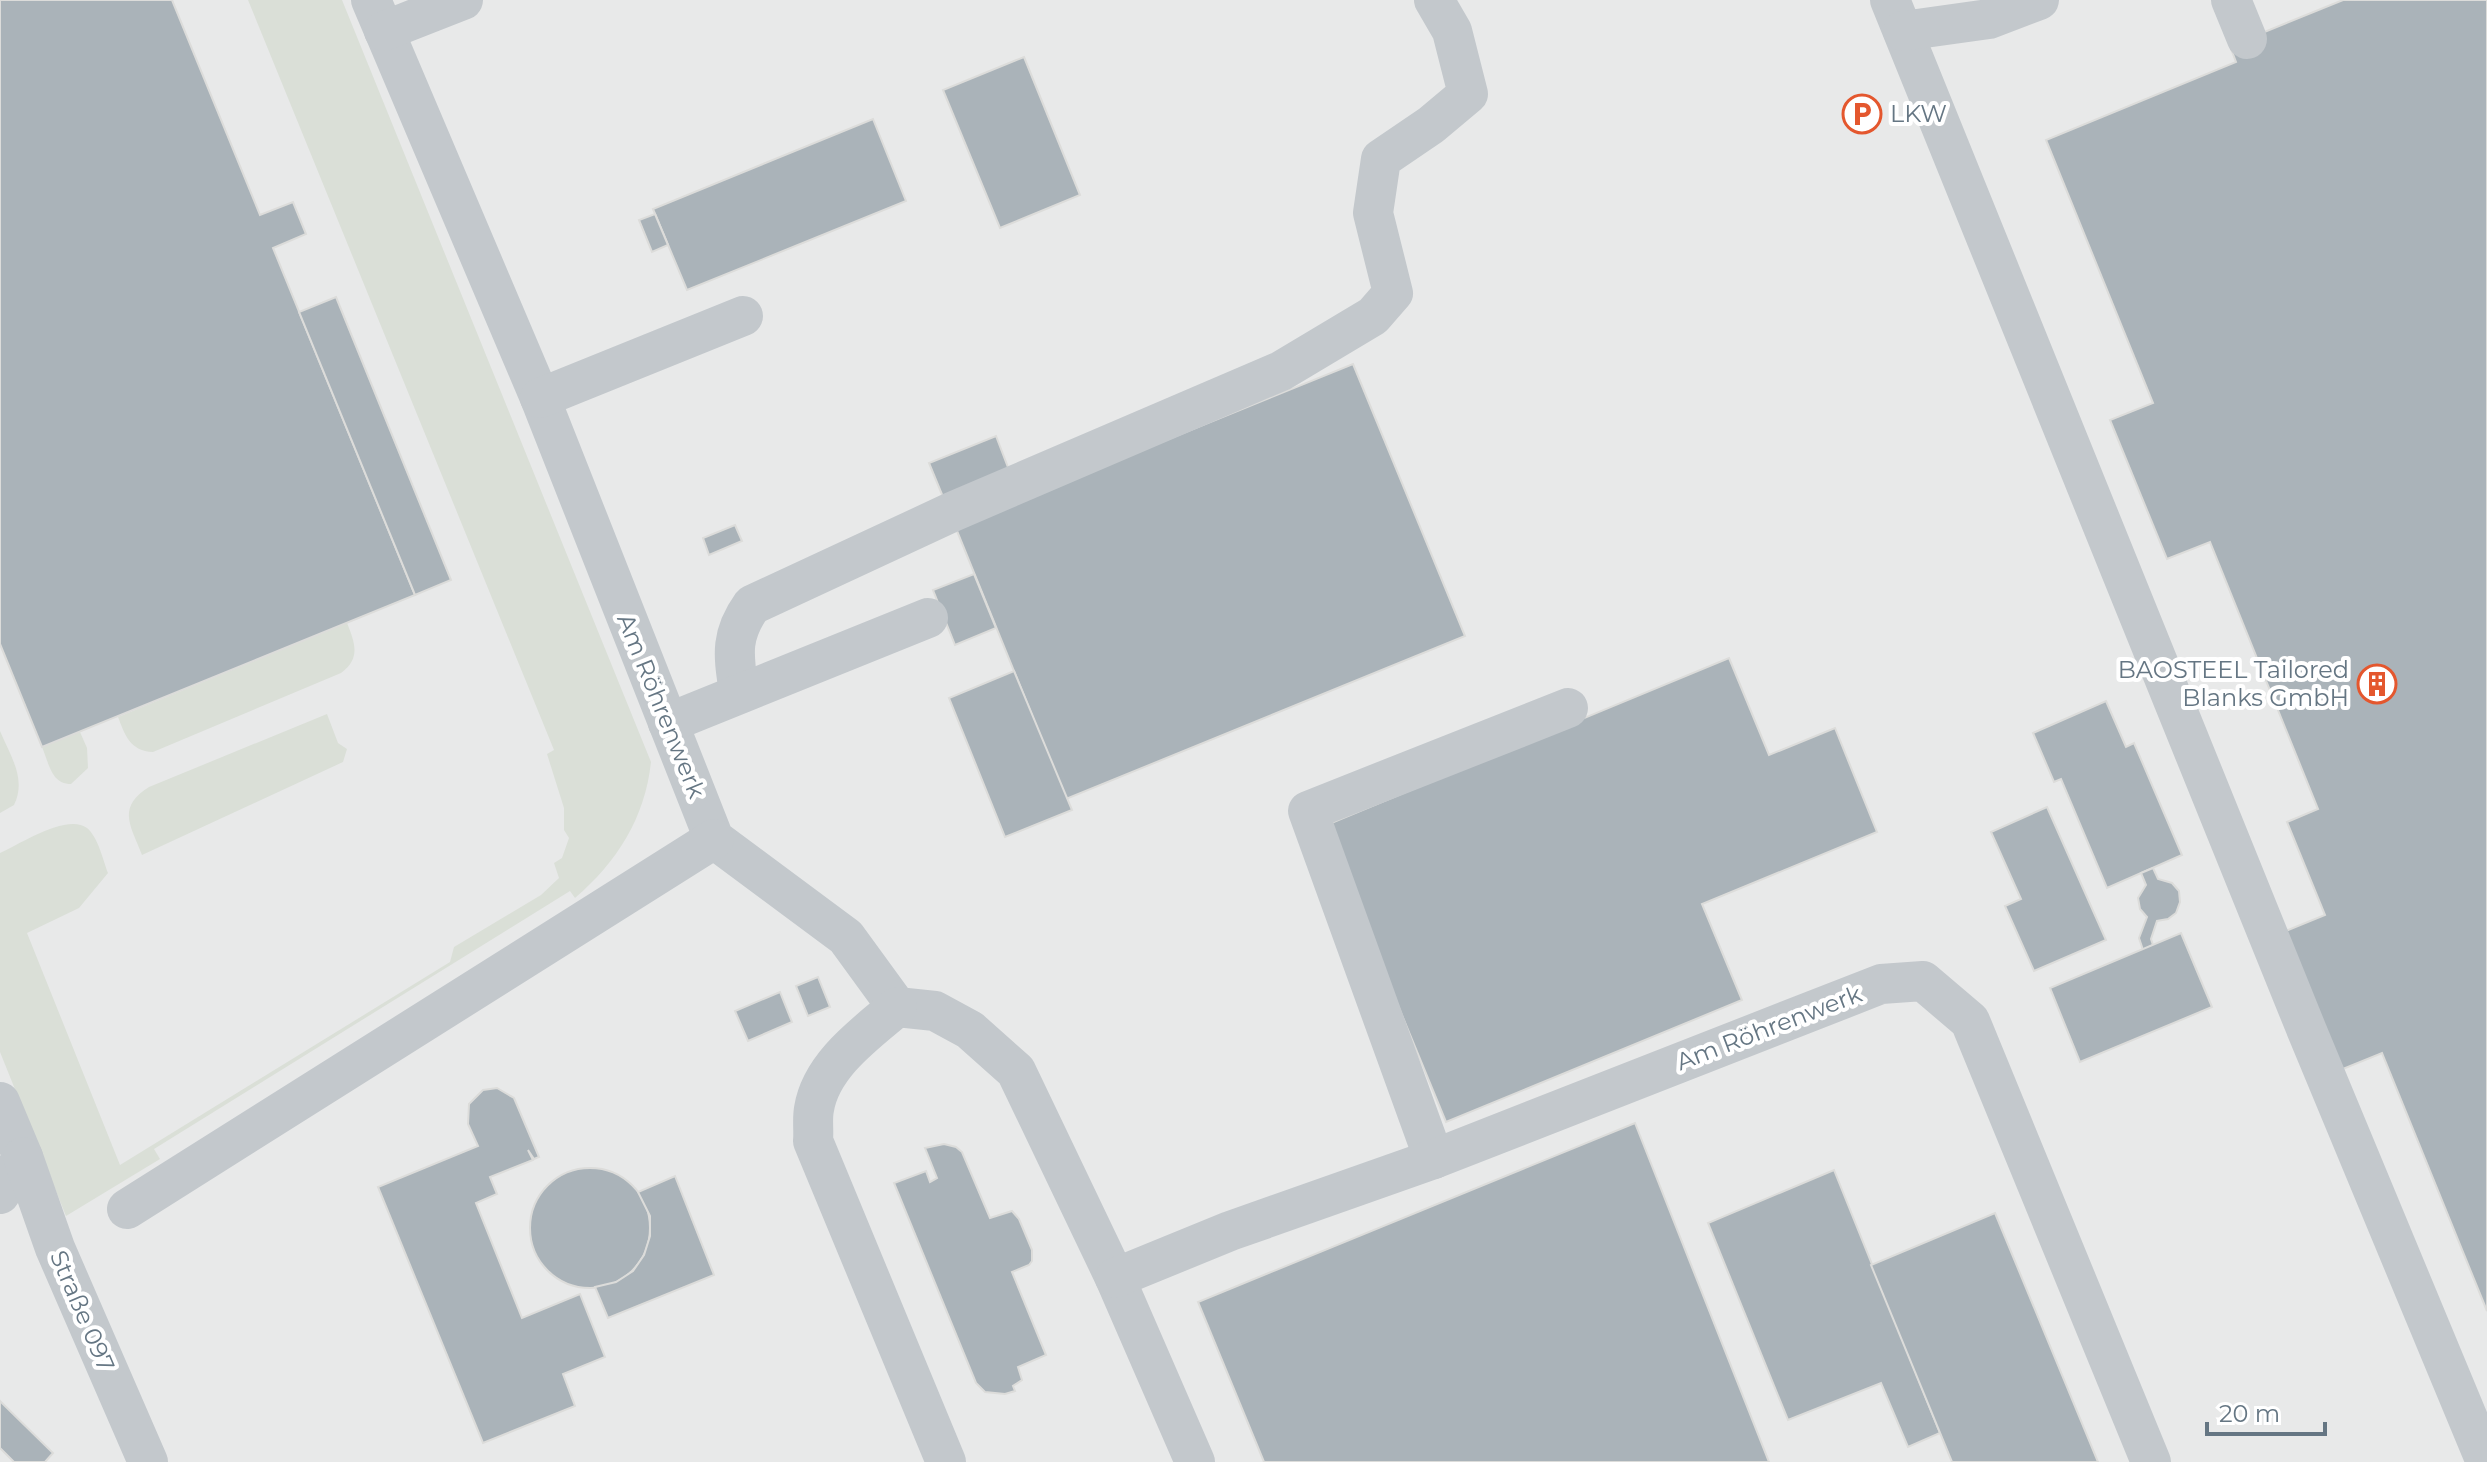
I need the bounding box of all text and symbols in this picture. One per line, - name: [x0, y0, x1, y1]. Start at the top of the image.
- parking icon: LKW: [1841, 93, 1883, 135]
- place label: LKW: [1890, 99, 1947, 128]
- street label: Am Röhrenwerk: [611, 609, 712, 803]
- place label: BAOSTEEL Tailored Blanks GmbH: [2118, 655, 2349, 712]
- building icon: BAOSTEEL Tailored Blanks GmbH: [2356, 663, 2398, 705]
- street label: Am Röhrenwerk: [1672, 979, 1866, 1076]
- street label: Straße 097: [44, 1246, 121, 1376]
- scale bar: [2207, 1386, 2325, 1436]
- text: 20 m: [2219, 1399, 2280, 1428]

